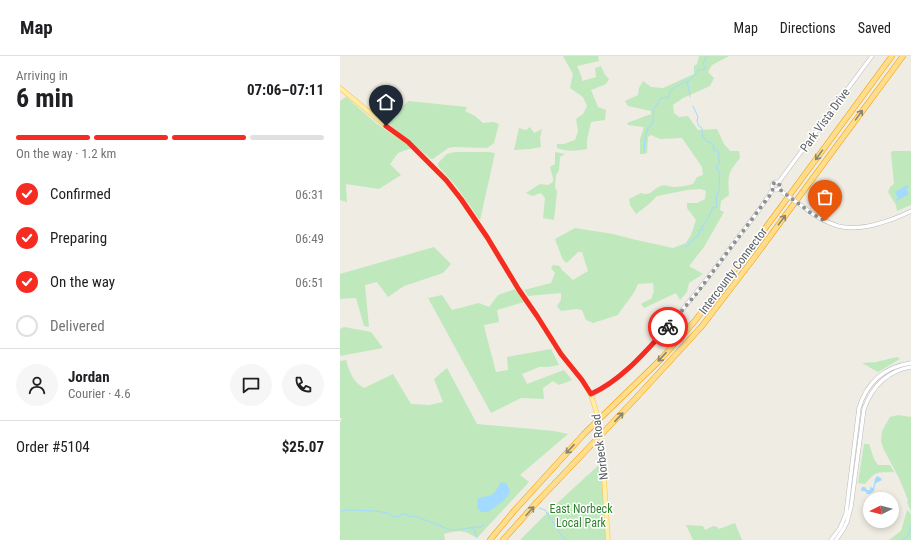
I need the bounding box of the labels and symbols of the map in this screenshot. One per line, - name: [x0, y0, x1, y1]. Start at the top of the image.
- pin: [369, 85, 403, 126]
- street label: Park Vista Drive: [797, 85, 853, 154]
- one-way arrow: [855, 110, 863, 121]
- one-way arrow: [815, 150, 823, 161]
- pin: [808, 180, 842, 221]
- one-way arrow: [778, 214, 786, 225]
- street label: Intercounty Connector: [696, 225, 770, 317]
- courier: [648, 307, 688, 347]
- one-way arrow: [658, 352, 667, 362]
- one-way arrow: [614, 412, 624, 422]
- street label: Norbeck Road: [589, 413, 611, 481]
- one-way arrow: [566, 444, 575, 454]
- north arrow: [863, 492, 899, 528]
- park label: East Norbeck Local Park: [549, 502, 613, 530]
- one-way arrow: [525, 506, 534, 516]

